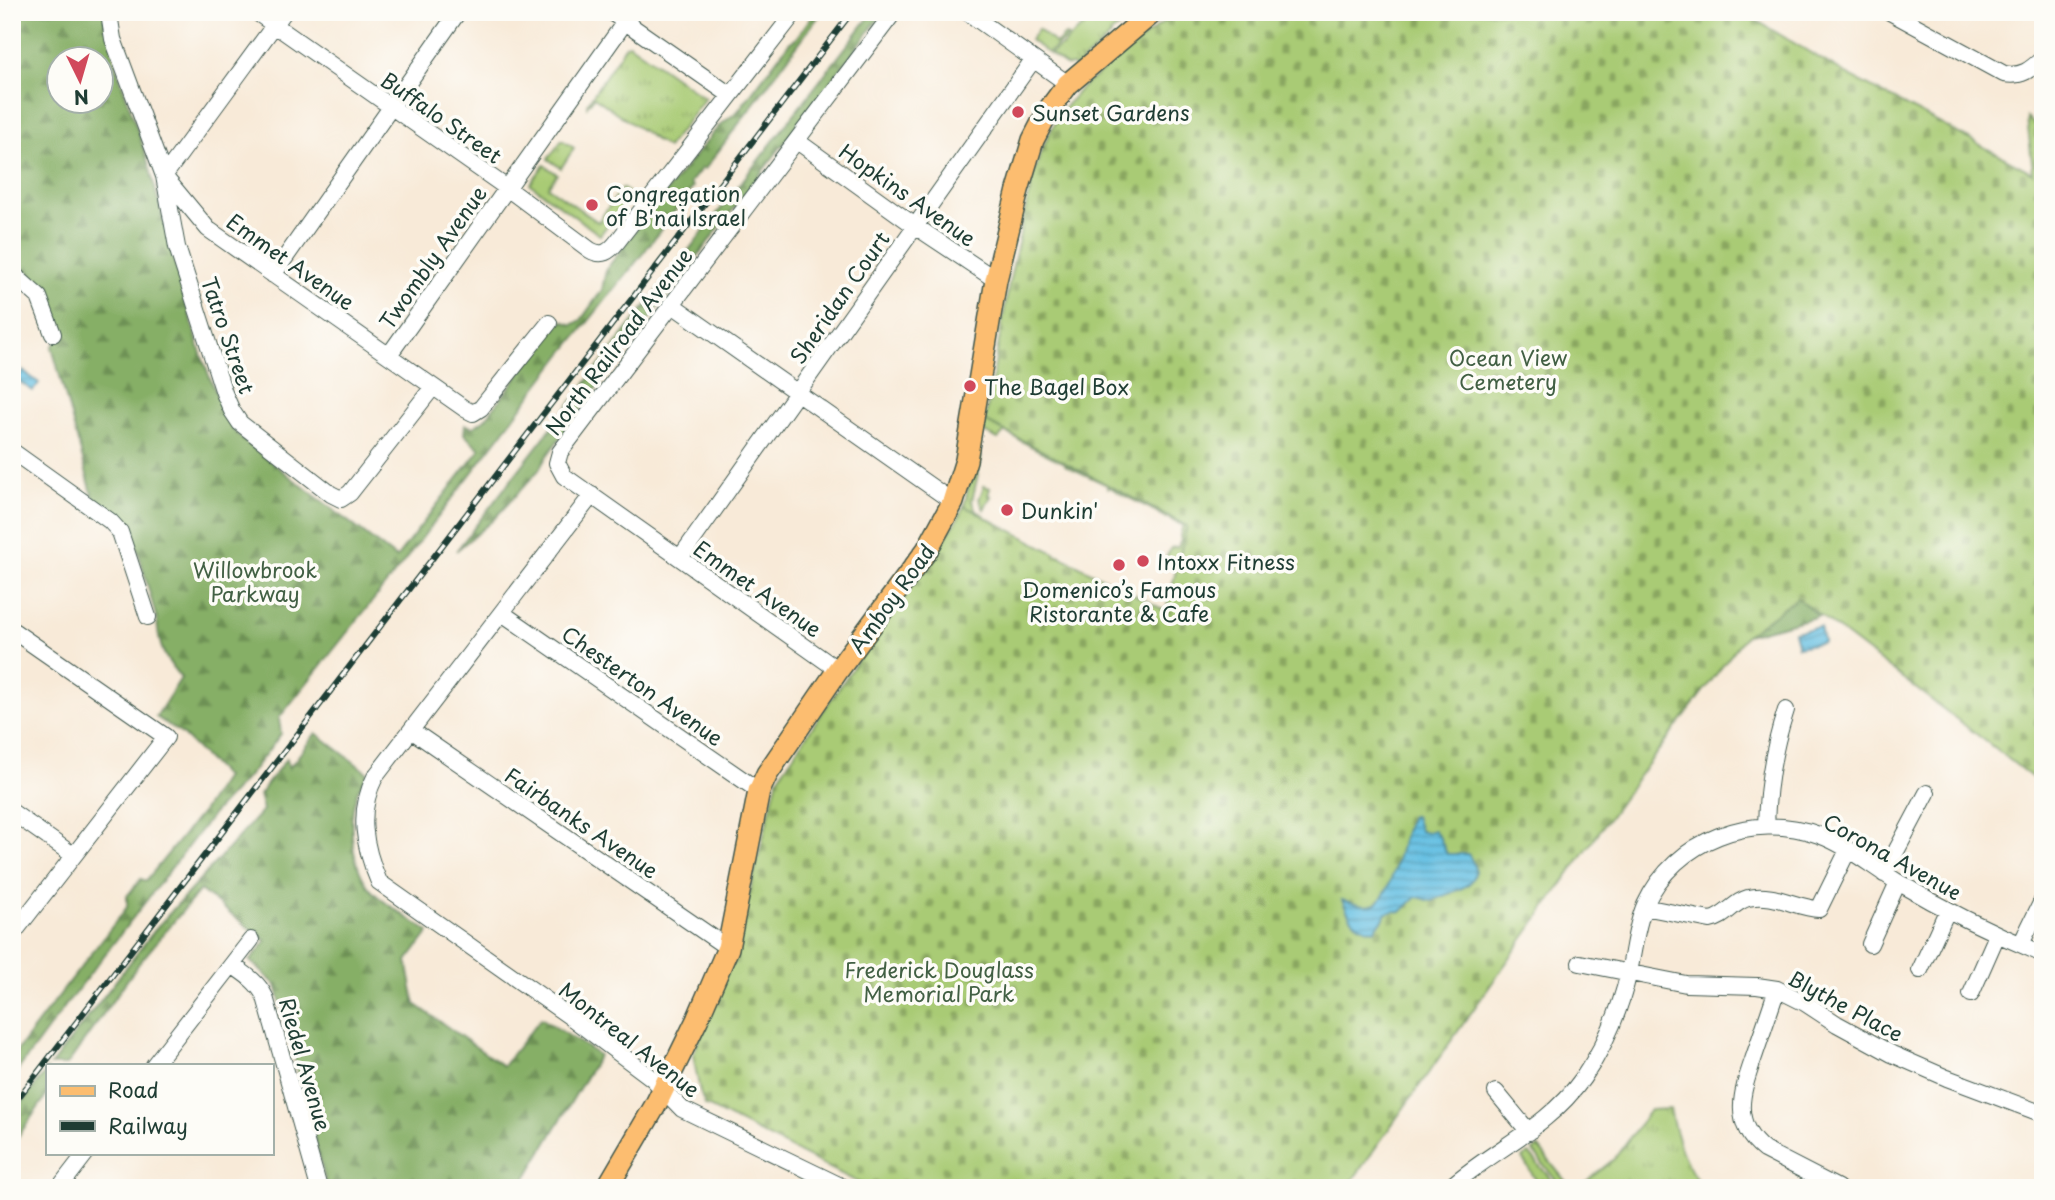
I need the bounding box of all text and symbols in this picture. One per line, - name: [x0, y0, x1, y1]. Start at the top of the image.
- north arrow: [46, 46, 116, 116]
- street label: Buffalo Street: [375, 63, 509, 171]
- text: N: [73, 83, 90, 113]
- place label: Sunset Gardens: [1032, 96, 1190, 128]
- marker: Sunset Gardens: [1010, 104, 1026, 120]
- street label: Hopkins Avenue: [833, 135, 983, 253]
- place label: Congregation of B'nai Israel: [606, 177, 746, 233]
- street label: Twombly Avenue: [370, 179, 494, 335]
- marker: Congregation of B'nai Israel: [584, 197, 600, 213]
- street label: Emmet Avenue: [220, 205, 362, 317]
- street label: Sheridan Court: [781, 224, 897, 370]
- street label: North Railroad Avenue: [537, 240, 699, 442]
- street label: Tatro Street: [194, 272, 264, 398]
- park label: Ocean View Cemetery: [1449, 341, 1567, 397]
- place label: The Bagel Box: [984, 370, 1129, 402]
- marker: The Bagel Box: [962, 378, 978, 394]
- place label: Dunkin': [1021, 494, 1098, 526]
- marker: Dunkin': [999, 502, 1015, 518]
- street label: Emmet Avenue: [687, 532, 829, 644]
- street label: Amboy Road: [840, 537, 942, 659]
- place label: Intoxx Fitness: [1157, 545, 1295, 577]
- park label: Willowbrook Parkway: [193, 553, 317, 609]
- marker: Intoxx Fitness: [1135, 553, 1151, 569]
- marker: Domenico’s Famous Ristorante & Cafe: [1111, 557, 1127, 573]
- place label: Domenico’s Famous Ristorante & Cafe: [1022, 573, 1216, 629]
- street label: Chesterton Avenue: [556, 617, 730, 753]
- street label: Fairbanks Avenue: [499, 759, 665, 885]
- street label: Corona Avenue: [1818, 805, 1968, 907]
- park label: Frederick Douglass Memorial Park: [844, 953, 1034, 1009]
- street label: Blythe Place: [1783, 961, 1909, 1049]
- street label: Montreal Avenue: [553, 974, 707, 1104]
- street label: Riedel Avenue: [272, 994, 340, 1134]
- legend: [46, 1064, 273, 1154]
- text: Road: [108, 1073, 159, 1105]
- text: Railway: [108, 1109, 188, 1141]

